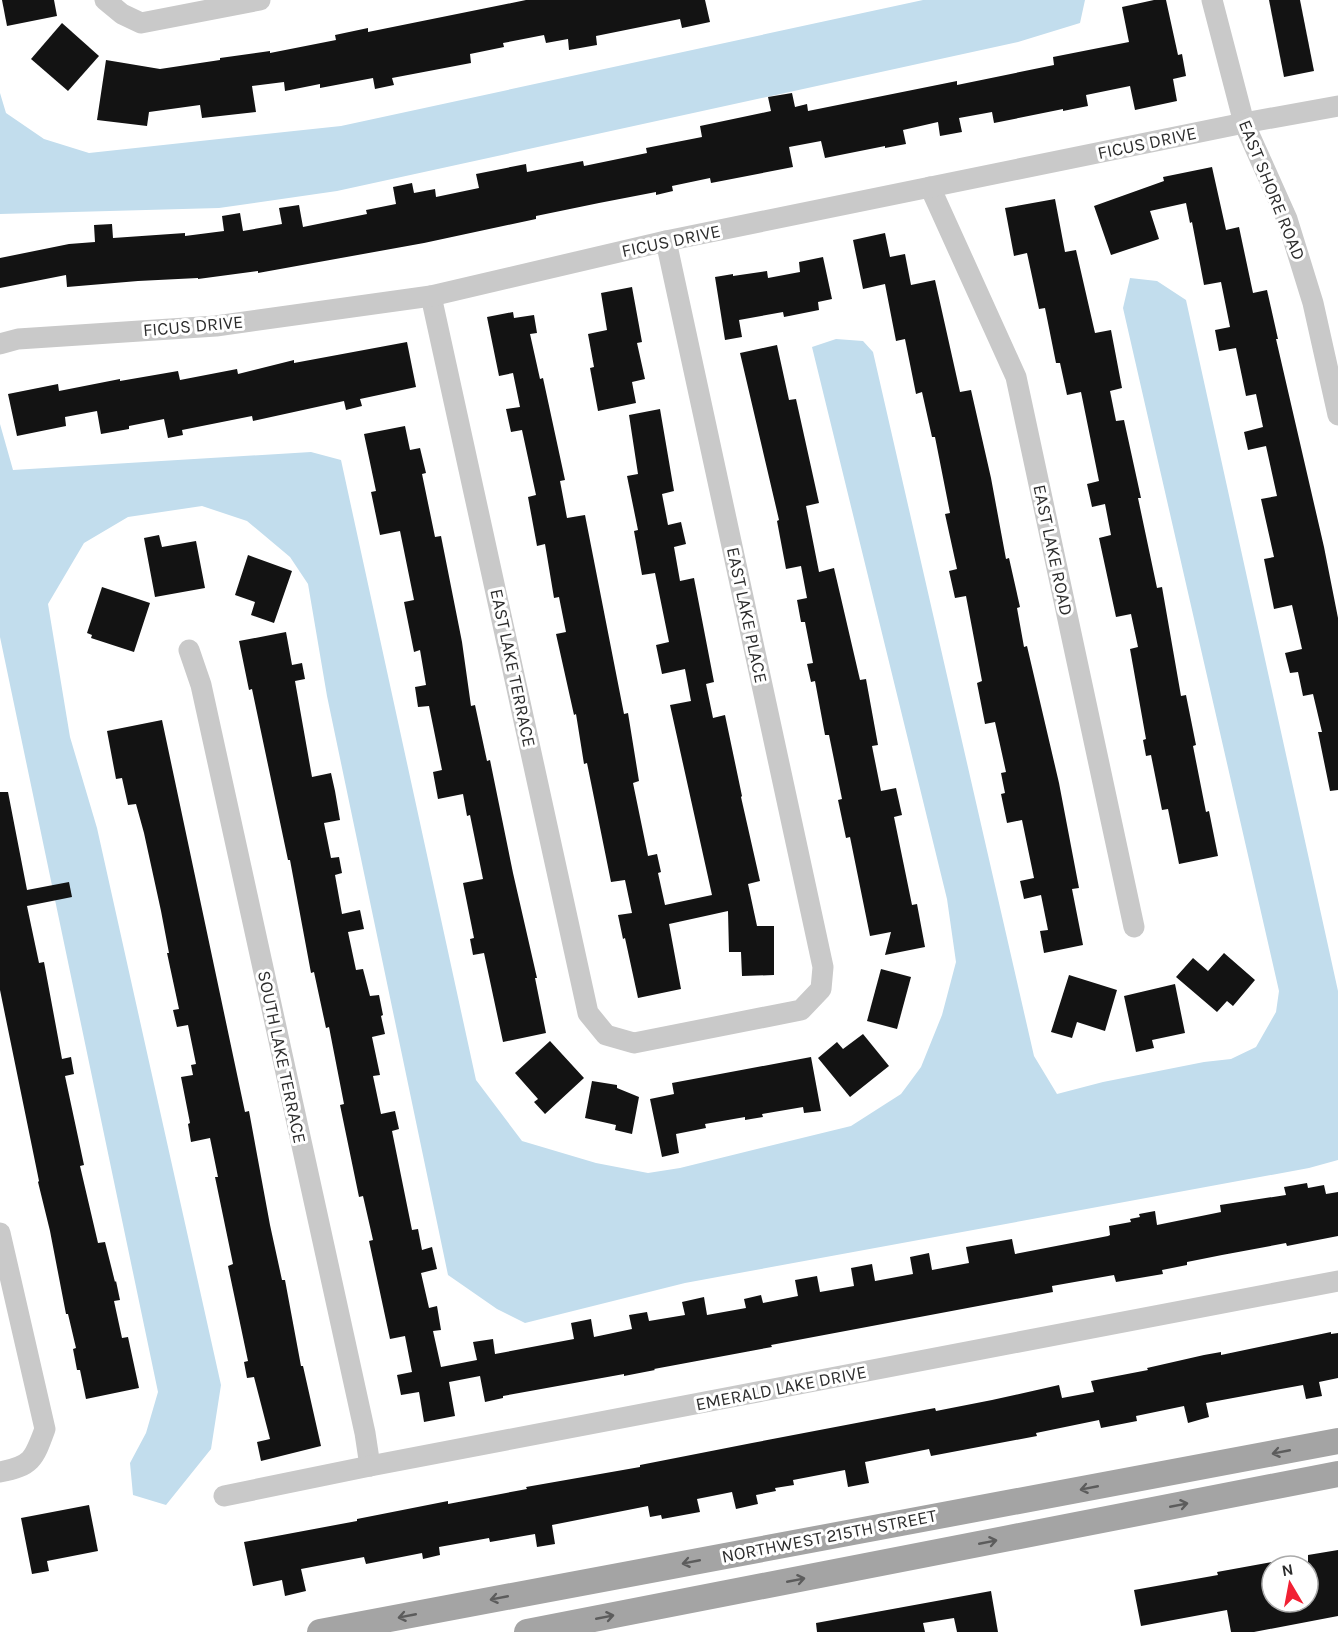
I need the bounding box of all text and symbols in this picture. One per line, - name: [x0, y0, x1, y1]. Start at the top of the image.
- street label: EAST SHORE ROAD: [1234, 117, 1310, 263]
- street label: FICUS DRIVE: [1096, 122, 1198, 164]
- street label: FICUS DRIVE: [620, 220, 722, 262]
- street label: FICUS DRIVE: [142, 311, 244, 341]
- street label: EAST LAKE ROAD: [1028, 482, 1078, 618]
- street label: EAST LAKE PLACE: [722, 545, 772, 685]
- street label: EAST LAKE TERRACE: [485, 587, 541, 749]
- street label: SOUTH LAKE TERRACE: [253, 968, 311, 1146]
- street label: EMERALD LAKE DRIVE: [694, 1361, 868, 1415]
- one-way arrow: [1271, 1447, 1291, 1458]
- one-way arrow: [1080, 1482, 1099, 1493]
- one-way arrow: [1169, 1499, 1188, 1510]
- street label: NORTHWEST 215TH STREET: [720, 1504, 938, 1568]
- one-way arrow: [977, 1536, 997, 1547]
- north arrow: [1260, 1554, 1320, 1614]
- one-way arrow: [681, 1557, 701, 1568]
- text: N: [1280, 1559, 1295, 1580]
- one-way arrow: [786, 1574, 806, 1585]
- one-way arrow: [490, 1593, 509, 1604]
- one-way arrow: [397, 1611, 417, 1622]
- one-way arrow: [595, 1611, 614, 1622]

